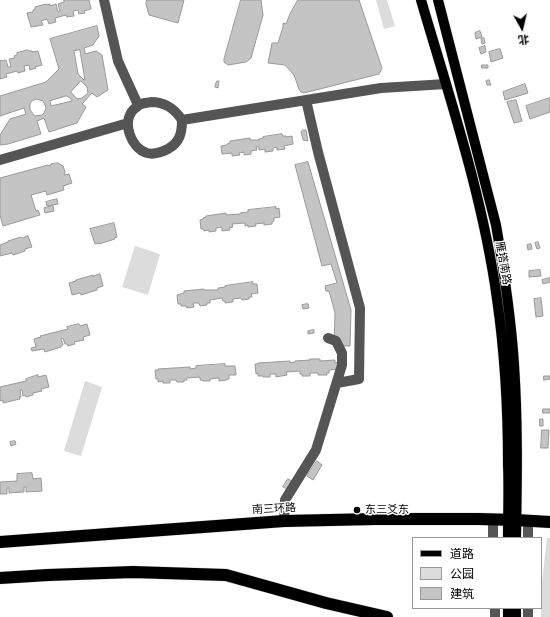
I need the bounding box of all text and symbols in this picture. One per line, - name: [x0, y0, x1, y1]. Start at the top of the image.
- north arrow: [502, 8, 542, 48]
- text: 北: [517, 32, 530, 49]
- street label: 雁塔南路: [493, 240, 513, 286]
- street label: 南三环路: [252, 501, 296, 517]
- place label: 东三爻东: [365, 503, 409, 517]
- marker: 东三爻东: [352, 505, 362, 515]
- legend: [412, 537, 542, 609]
- text: 道路: [450, 545, 474, 562]
- text: 公园: [450, 565, 474, 582]
- text: 建筑: [450, 585, 474, 602]

